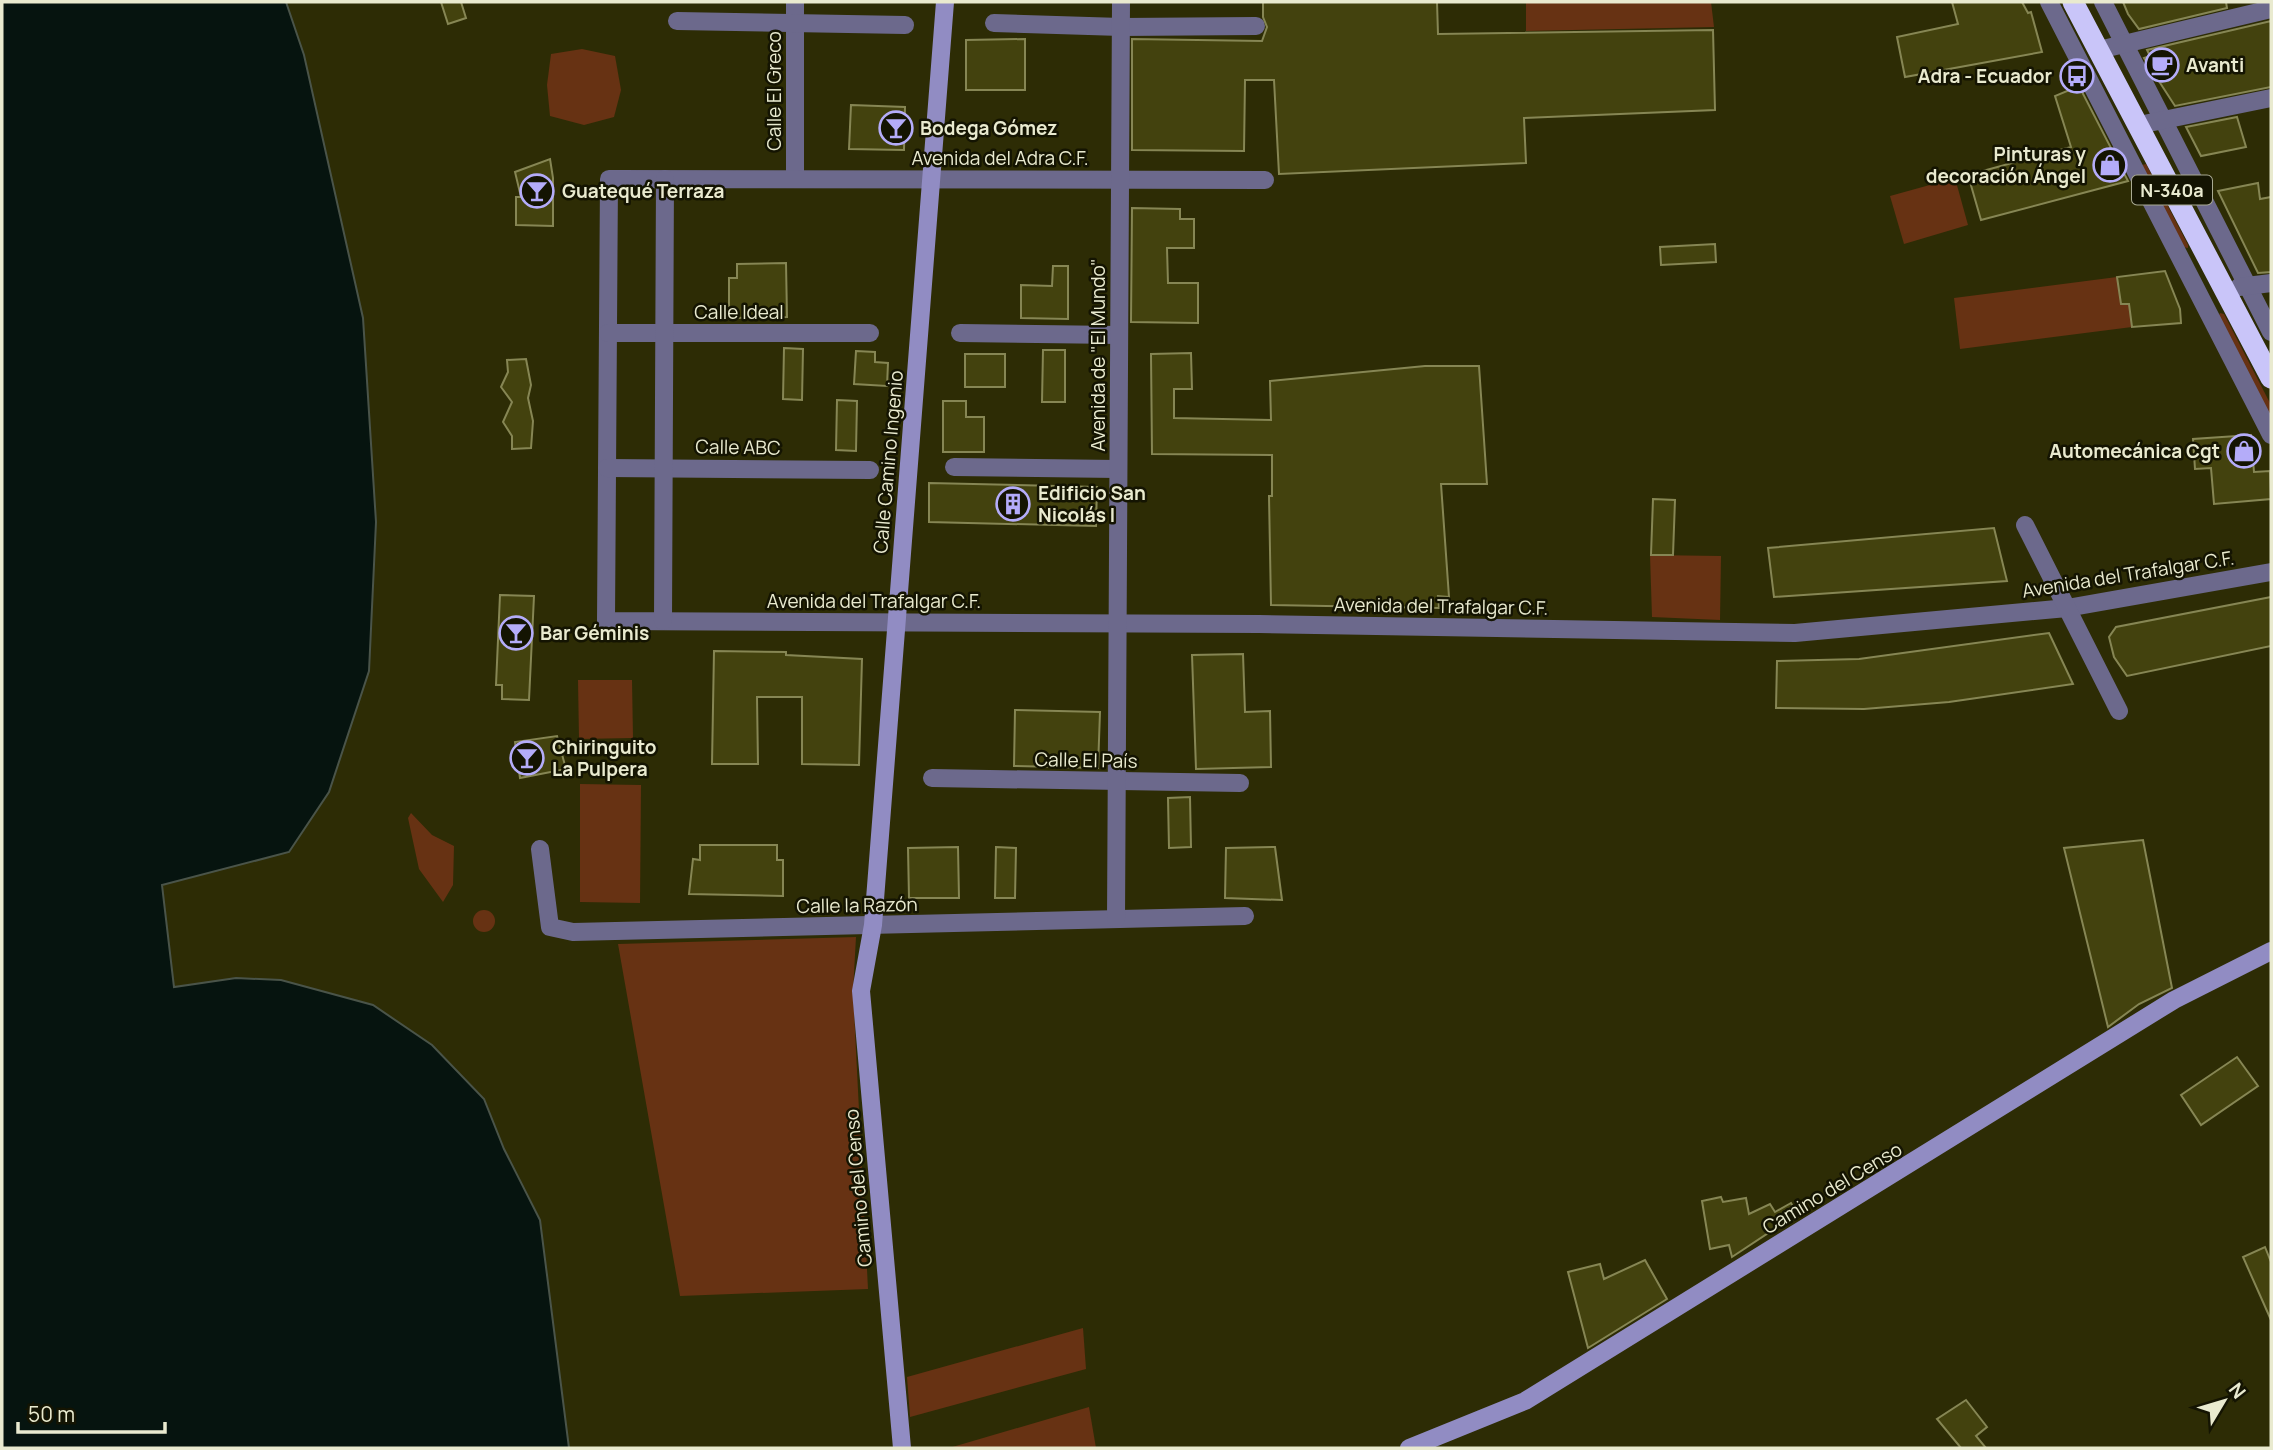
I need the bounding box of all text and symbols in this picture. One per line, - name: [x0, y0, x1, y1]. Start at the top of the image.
- street label: Calle El Greco: [761, 31, 787, 151]
- cafe icon: Avanti: [2143, 46, 2181, 84]
- place label: Avanti: [2186, 52, 2244, 78]
- bus stop icon: Adra - Ecuador: [2058, 57, 2096, 95]
- place label: Adra - Ecuador: [1918, 63, 2052, 89]
- bar icon: Bodega Gómez: [877, 109, 915, 147]
- place label: Bodega Gómez: [920, 115, 1058, 141]
- place label: Pinturas y decoración Ángel: [1926, 141, 2086, 189]
- street label: Avenida del Adra C.F.: [911, 145, 1089, 171]
- shop icon: Pinturas y decoración Ángel: [2091, 146, 2129, 184]
- bar icon: Guatequé Terraza: [518, 172, 556, 210]
- road number: N-340a: [2132, 176, 2212, 204]
- place label: Guatequé Terraza: [562, 178, 725, 204]
- street label: Avenida de "El Mundo": [1085, 258, 1111, 452]
- street label: Calle Ideal: [694, 299, 784, 325]
- street label: Calle Camino Ingenio: [867, 369, 909, 555]
- shop icon: Automecánica Cgt: [2225, 432, 2263, 470]
- street label: Calle ABC: [695, 433, 781, 461]
- place label: Automecánica Cgt: [2049, 438, 2220, 464]
- place label: Edificio San Nicolás I: [1038, 480, 1146, 528]
- building icon: Edificio San Nicolás I: [994, 485, 1032, 523]
- street label: Avenida del Trafalgar C.F.: [2020, 544, 2236, 604]
- street label: Avenida del Trafalgar C.F.: [767, 588, 981, 614]
- street label: Avenida del Trafalgar C.F.: [1334, 591, 1548, 621]
- bar icon: Bar Géminis: [497, 614, 535, 652]
- place label: Bar Géminis: [540, 620, 649, 646]
- place label: Chiringuito La Pulpera: [552, 734, 656, 782]
- bar icon: Chiringuito La Pulpera: [508, 739, 546, 777]
- street label: Calle El País: [1034, 746, 1138, 774]
- street label: Calle la Razón: [796, 891, 918, 919]
- street label: Camino del Censo: [838, 1108, 878, 1268]
- street label: Camino del Censo: [1757, 1136, 1907, 1240]
- north arrow: [2189, 1366, 2259, 1436]
- text: N: [2223, 1377, 2252, 1404]
- scale bar: [18, 1390, 164, 1434]
- text: 50 m: [28, 1400, 75, 1428]

